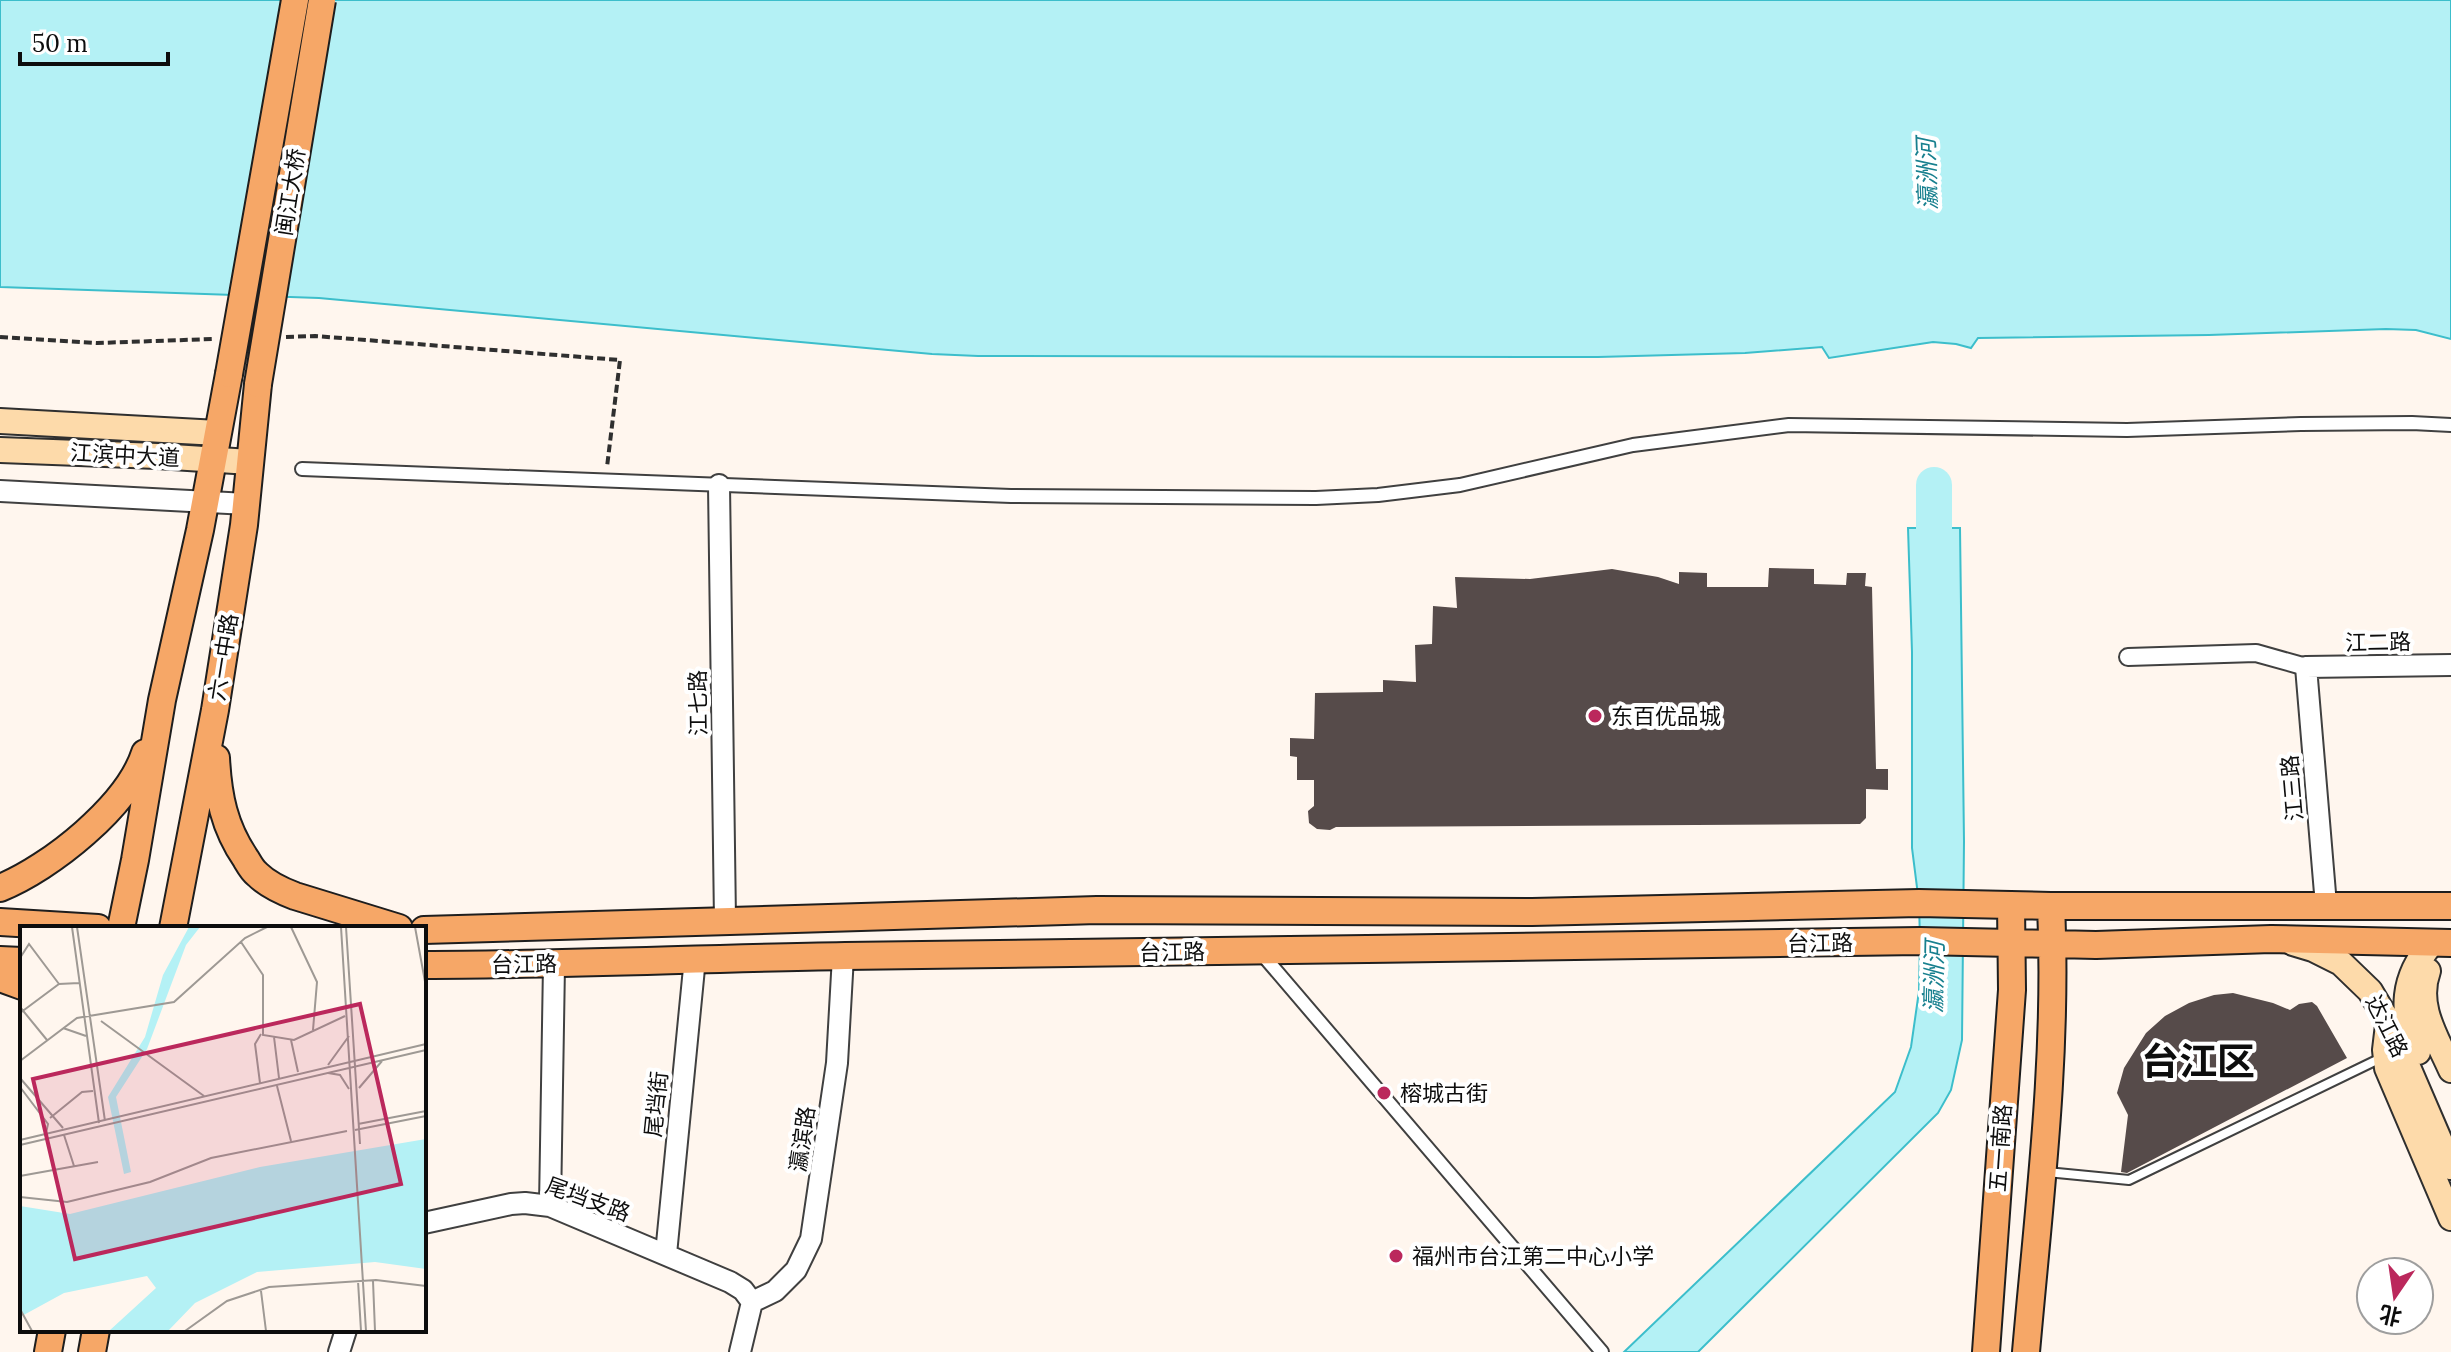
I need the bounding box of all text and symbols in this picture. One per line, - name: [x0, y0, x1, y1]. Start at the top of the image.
- scale bar: [20, 16, 168, 66]
- text: 50 m: [32, 28, 88, 59]
- water label: 瀛洲河: [1910, 133, 1944, 211]
- street label: 闽江大桥: [269, 146, 311, 238]
- street label: 江滨中大道: [69, 438, 181, 472]
- street label: 六一中路: [202, 611, 244, 703]
- street label: 江二路: [2345, 627, 2411, 657]
- street label: 江七路: [683, 670, 713, 736]
- place label: 东百优品城: [1611, 702, 1721, 730]
- marker: 东百优品城: [1586, 707, 1604, 725]
- street label: 江三路: [2275, 754, 2309, 822]
- inset map: [20, 926, 426, 1332]
- street label: 台江路: [1787, 928, 1853, 958]
- street label: 台江路: [1139, 937, 1205, 967]
- water label: 瀛洲河: [1918, 937, 1950, 1013]
- street label: 台江路: [491, 949, 557, 979]
- street label: 达江路: [2360, 990, 2414, 1062]
- district label: 台江区: [2141, 1037, 2255, 1085]
- street label: 尾垱街: [639, 1070, 673, 1138]
- place label: 榕城古街: [1400, 1079, 1488, 1107]
- marker: 榕城古街: [1375, 1084, 1393, 1102]
- street label: 五一南路: [1983, 1103, 2017, 1193]
- street label: 瀛滨路: [784, 1104, 820, 1174]
- street label: 尾垱支路: [542, 1171, 634, 1227]
- place label: 福州市台江第二中心小学: [1412, 1242, 1654, 1270]
- marker: 福州市台江第二中心小学: [1387, 1247, 1405, 1265]
- north arrow: [2355, 1256, 2435, 1336]
- text: 北: [2377, 1299, 2404, 1332]

